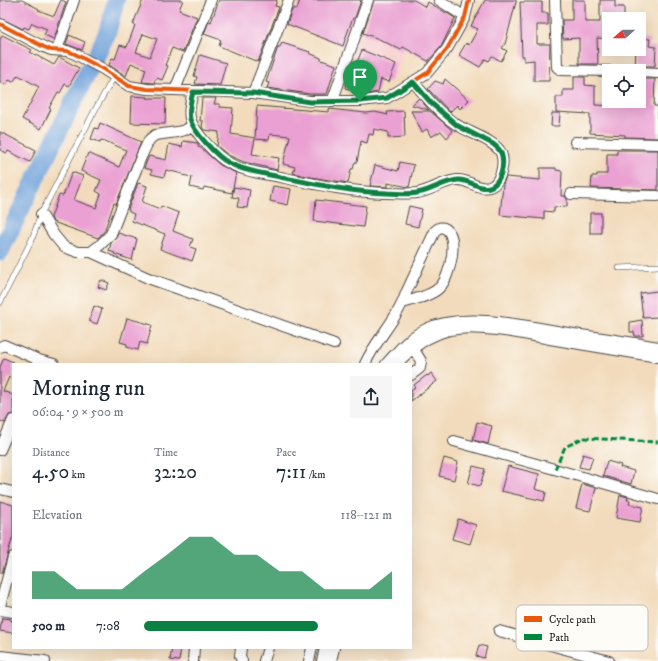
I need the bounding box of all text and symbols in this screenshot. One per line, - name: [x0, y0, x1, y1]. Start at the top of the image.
- north arrow: [602, 12, 646, 56]
- map controls: [602, 12, 646, 108]
- pin: [343, 60, 377, 101]
- button: locate: [602, 64, 646, 108]
- icon: arrive: [349, 66, 371, 88]
- text: Morning run: [32, 375, 145, 402]
- button: share: [350, 376, 392, 418]
- text: 06:04 · 9 × 500 m: [32, 404, 124, 420]
- text: Distance: [32, 446, 70, 460]
- text: Time: [154, 446, 178, 460]
- text: Pace: [276, 446, 296, 460]
- text: 4.50: [32, 460, 69, 485]
- text: 32:20: [154, 460, 197, 485]
- text: 7:11: [276, 460, 306, 485]
- text: km: [69, 468, 85, 482]
- text: /km: [306, 468, 326, 482]
- text: Elevation: [32, 507, 82, 523]
- text: 118–121 m: [341, 507, 392, 523]
- legend: [516, 605, 648, 651]
- text: Cycle path: [549, 613, 596, 627]
- text: 500 m: [32, 618, 65, 634]
- text: 7:08: [96, 618, 120, 634]
- text: Path: [549, 631, 570, 645]

